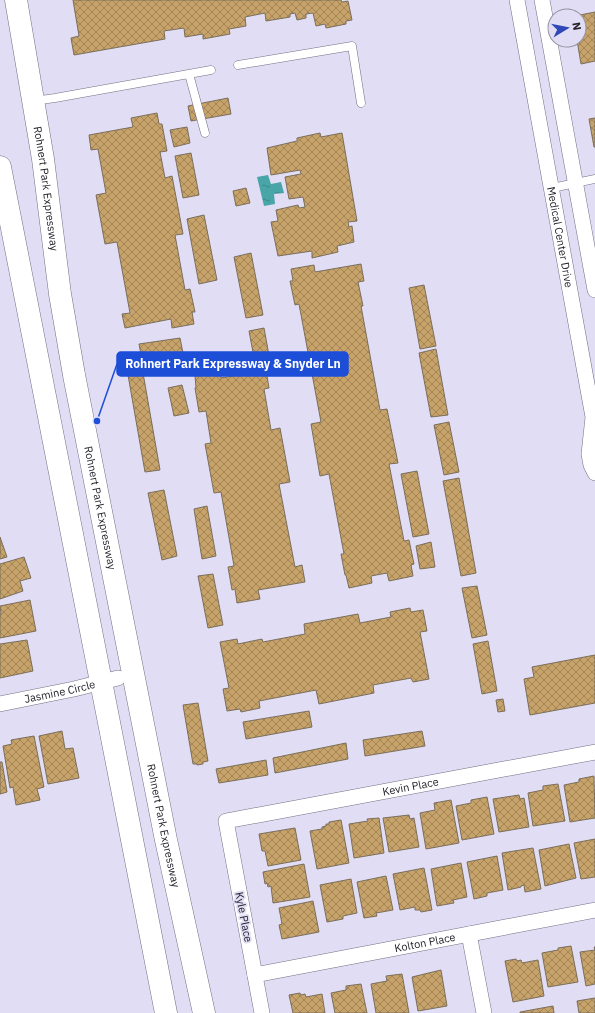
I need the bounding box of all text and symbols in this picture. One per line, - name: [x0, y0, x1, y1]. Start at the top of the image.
- north arrow: [547, 8, 587, 48]
- text: N: [569, 21, 584, 31]
- street label: Rohnert Park Expressway: [31, 125, 62, 252]
- street label: Medical Center Drive: [544, 185, 576, 289]
- callout: Rohnert Park Expressway & Snyder Ln: [117, 352, 348, 376]
- text: Rohnert Park Expressway & Snyder Ln: [125, 356, 341, 371]
- street label: Rohnert Park Expressway: [81, 445, 119, 571]
- street label: Jasmine Circle: [23, 677, 97, 706]
- street label: Rohnert Park Expressway: [144, 763, 183, 889]
- street label: Kevin Place: [381, 774, 440, 799]
- street label: Kyle Place: [232, 891, 256, 943]
- street label: Kolton Place: [393, 930, 457, 955]

